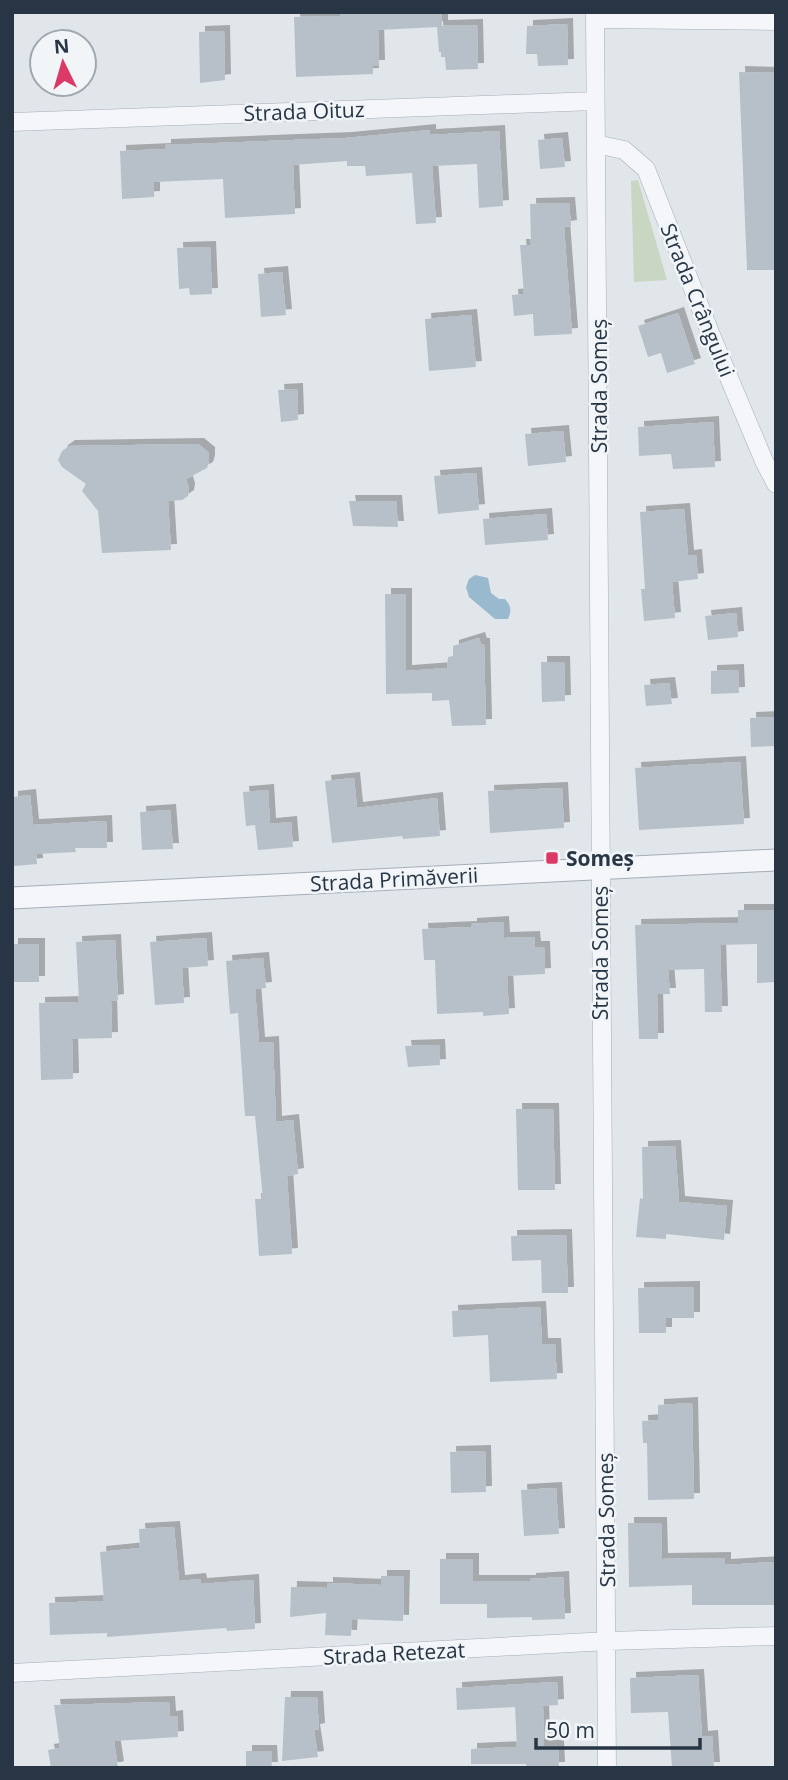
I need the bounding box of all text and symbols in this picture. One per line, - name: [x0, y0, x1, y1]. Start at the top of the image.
- north arrow: [28, 28, 98, 98]
- text: N: [53, 32, 70, 60]
- street label: Strada Oituz: [243, 95, 365, 127]
- street label: Strada Crângului: [654, 219, 742, 381]
- street label: Strada Someș: [585, 319, 613, 453]
- place label: Someș: [566, 844, 634, 872]
- marker: Someș: [544, 850, 560, 866]
- street label: Strada Primăverii: [309, 861, 479, 897]
- street label: Strada Someș: [586, 886, 614, 1020]
- street label: Strada Someș: [591, 1452, 621, 1588]
- street label: Strada Retezat: [322, 1635, 466, 1671]
- scale bar: [536, 1706, 700, 1750]
- text: 50 m: [546, 1716, 595, 1744]

